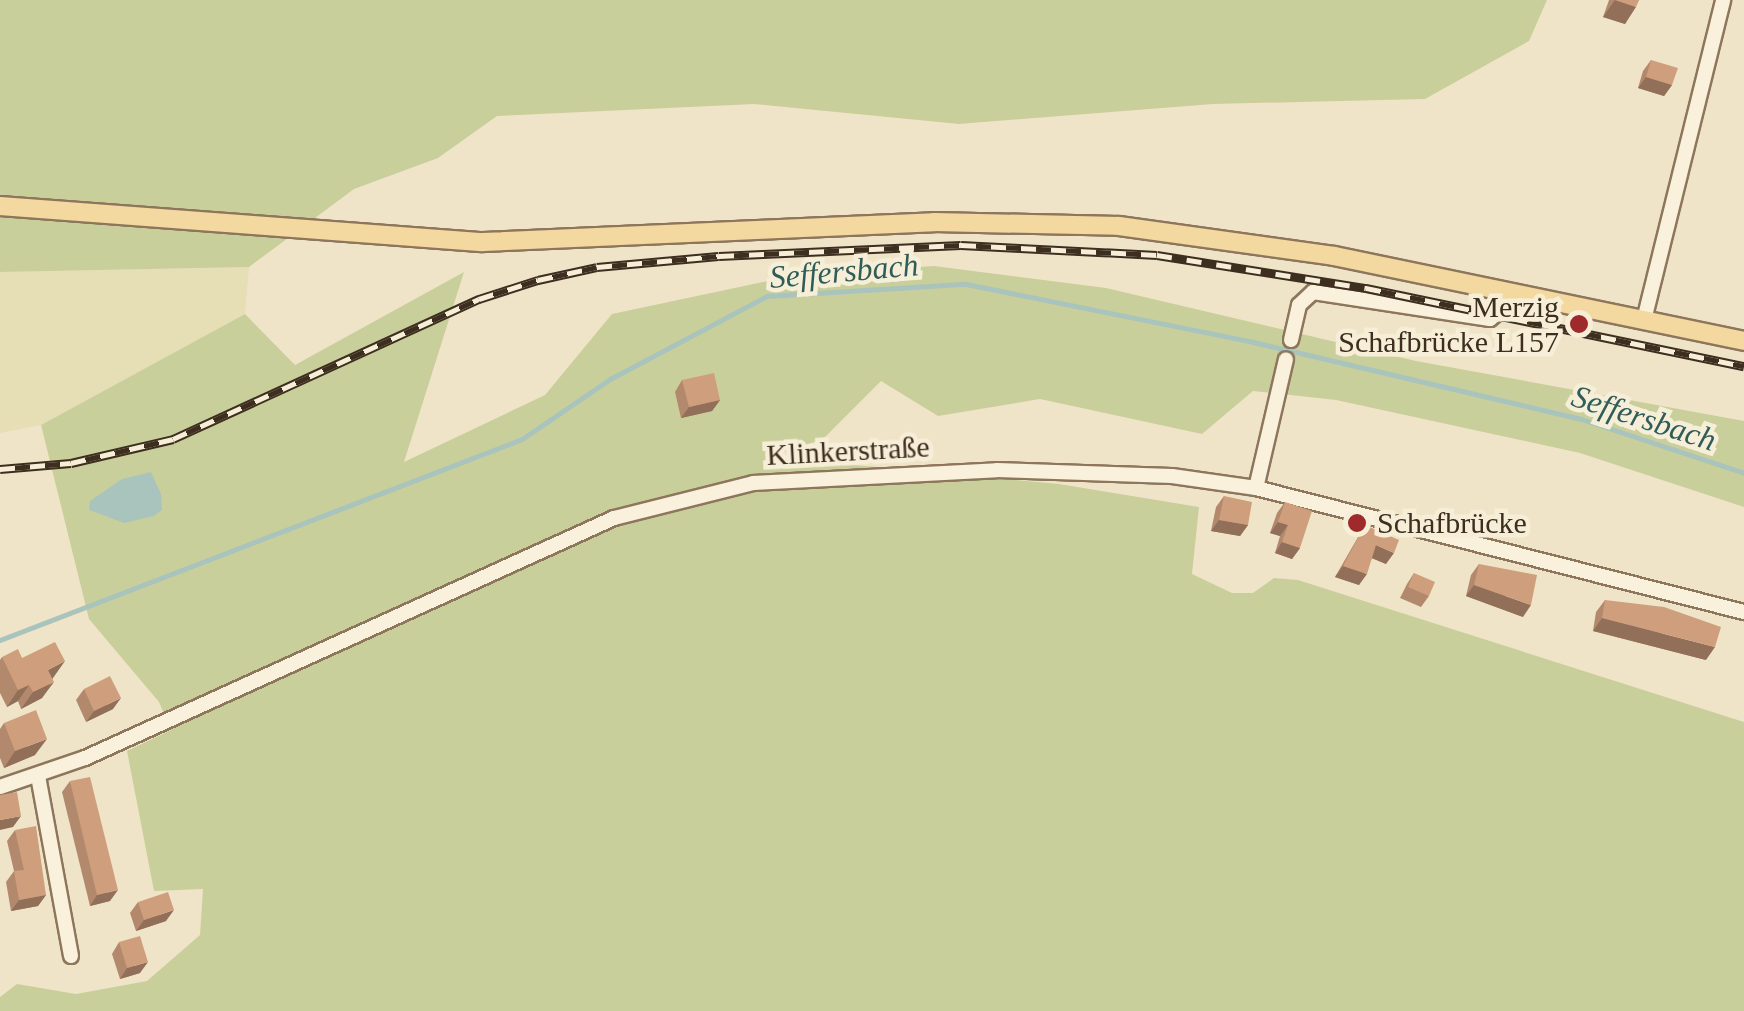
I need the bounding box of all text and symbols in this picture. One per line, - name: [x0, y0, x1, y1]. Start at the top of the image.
- water label: Seffersbach: [768, 245, 920, 297]
- place label: Merzig Schafbrücke L157: [1338, 289, 1559, 360]
- marker: Merzig Schafbrücke L157: [1568, 313, 1590, 335]
- water label: Seffersbach: [1567, 377, 1721, 459]
- street label: Klinkerstraße: [766, 429, 930, 473]
- place label: Schafbrücke: [1377, 505, 1527, 541]
- marker: Schafbrücke: [1346, 512, 1368, 534]

